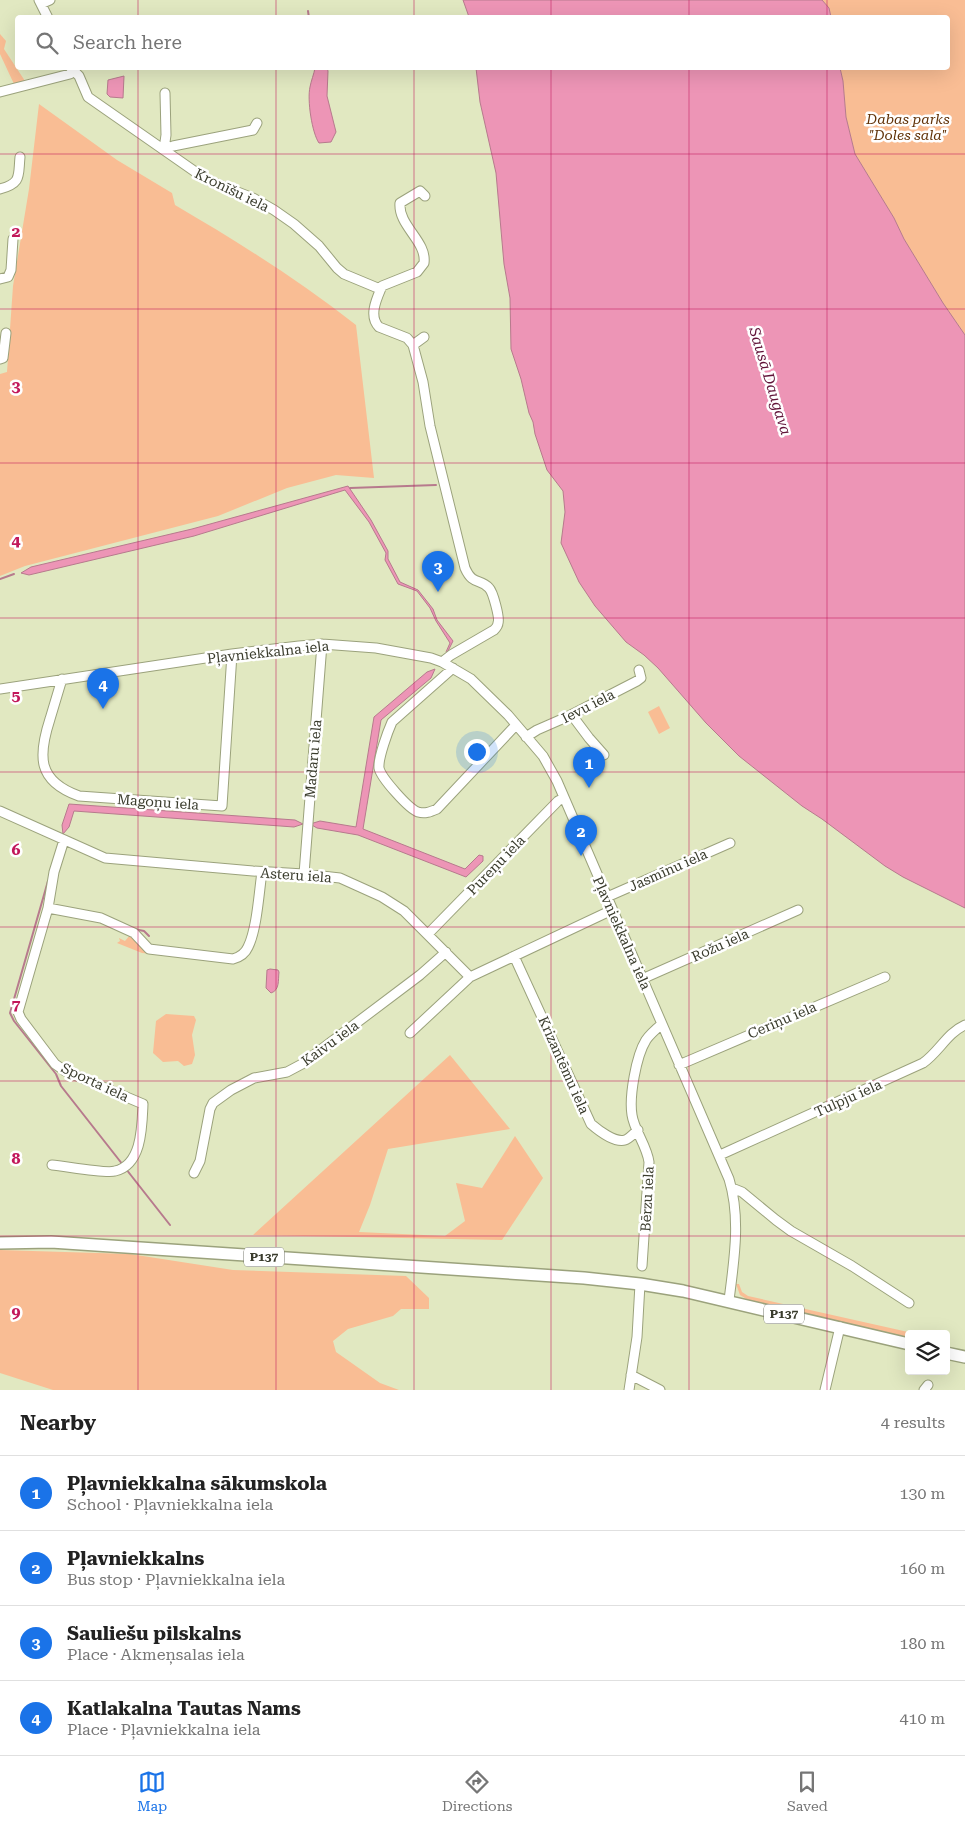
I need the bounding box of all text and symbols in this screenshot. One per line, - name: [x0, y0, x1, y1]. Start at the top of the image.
- search box: [15, 15, 950, 70]
- icon: search: [33, 29, 61, 57]
- text: Search here: [73, 31, 182, 54]
- park label: Dabas parks "Doles sala": [865, 111, 950, 143]
- street label: Kronīšu iela: [192, 165, 272, 215]
- text: 2: [12, 222, 21, 241]
- water label: Sausā Daugava: [745, 324, 795, 437]
- text: 3: [12, 377, 21, 396]
- text: 4: [12, 531, 21, 550]
- pin: 3: [422, 551, 454, 592]
- street label: Pļavniekkalna iela: [206, 638, 330, 667]
- pin: 4: [87, 668, 119, 709]
- text: 5: [12, 686, 21, 705]
- street label: Ievu iela: [559, 686, 617, 726]
- street label: Madaru iela: [302, 718, 324, 799]
- your location: [464, 739, 490, 765]
- pin: 1: [573, 747, 605, 788]
- street label: Magoņu iela: [116, 791, 200, 814]
- pin: 2: [565, 815, 597, 856]
- street label: Pureņu iela: [464, 832, 529, 899]
- text: 6: [12, 840, 21, 859]
- street label: Jasmīnu iela: [626, 845, 710, 894]
- street label: Asteru iela: [260, 865, 333, 885]
- street label: Pļavniekkalna iela: [589, 874, 654, 993]
- street label: Rožu iela: [689, 925, 751, 965]
- text: 7: [12, 995, 21, 1014]
- street label: Ceriņu iela: [745, 998, 820, 1043]
- street label: Krizantēmu iela: [535, 1014, 593, 1117]
- street label: Kaivu iela: [298, 1017, 362, 1069]
- street label: Sporta iela: [59, 1059, 132, 1105]
- street label: Tulpju iela: [812, 1076, 884, 1120]
- text: 8: [12, 1149, 21, 1168]
- street label: Bērzu iela: [637, 1165, 657, 1232]
- road number: P137: [244, 1248, 284, 1266]
- text: 9: [12, 1303, 21, 1322]
- road number: P137: [764, 1305, 804, 1324]
- map controls: [905, 1330, 950, 1375]
- button: layers: [905, 1330, 950, 1375]
- text: Nearby: [20, 1411, 96, 1435]
- text: 4 results: [881, 1413, 945, 1432]
- text: Pļavniekkalna sākumskola: [67, 1472, 327, 1495]
- text: 1: [32, 1484, 40, 1503]
- text: 130 m: [899, 1484, 945, 1503]
- text: School · Pļavniekkalna iela: [67, 1495, 273, 1514]
- text: Pļavniekkalns: [67, 1547, 204, 1570]
- text: 2: [32, 1559, 40, 1578]
- text: 160 m: [899, 1559, 945, 1578]
- text: Bus stop · Pļavniekkalna iela: [67, 1570, 285, 1589]
- text: Sauliešu pilskalns: [67, 1622, 241, 1645]
- text: 3: [32, 1634, 40, 1653]
- text: 180 m: [899, 1634, 945, 1653]
- text: Place · Akmeņsalas iela: [67, 1645, 245, 1664]
- text: Katlakalna Tautas Nams: [67, 1697, 301, 1720]
- text: 4: [32, 1709, 40, 1728]
- text: 410 m: [899, 1709, 945, 1728]
- text: Place · Pļavniekkalna iela: [67, 1720, 261, 1739]
- tab: Map: [137, 1768, 167, 1814]
- tab: Directions: [442, 1768, 512, 1814]
- tab: Saved: [787, 1768, 828, 1814]

